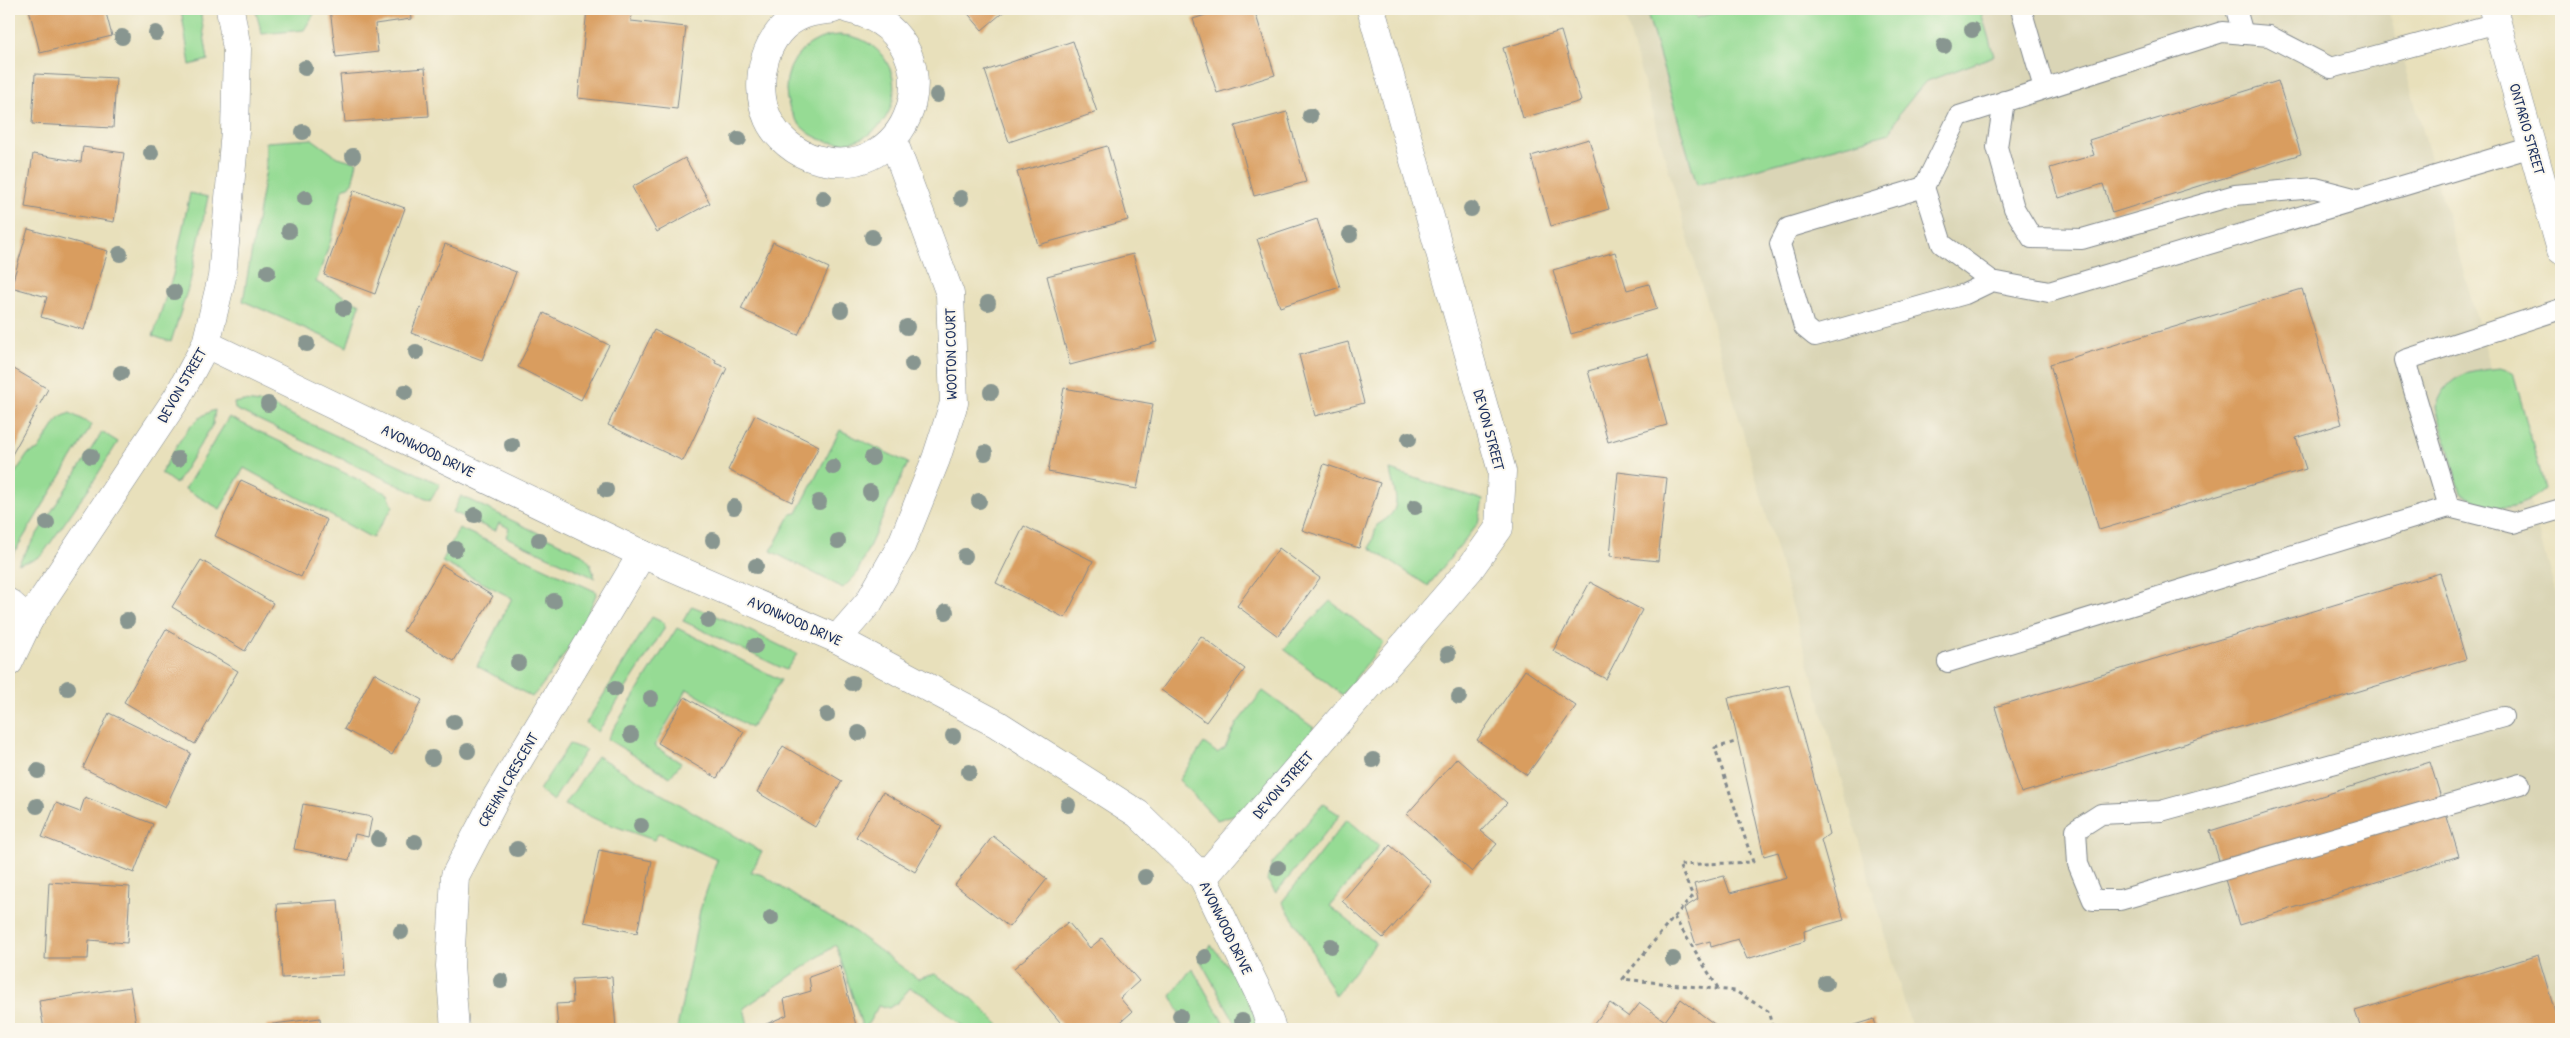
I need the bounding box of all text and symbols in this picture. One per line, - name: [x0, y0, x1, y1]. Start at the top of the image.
- street label: ONTARIO STREET: [2504, 81, 2551, 178]
- street label: WOOTON COURT: [939, 307, 962, 400]
- street label: DEVON STREET: [152, 343, 212, 426]
- street label: DEVON STREET: [1469, 387, 1511, 474]
- street label: AVONWOOD DRIVE: [378, 419, 479, 482]
- street label: AVONWOOD DRIVE: [745, 590, 846, 651]
- street label: CREHAN CRESCENT: [472, 728, 544, 831]
- street label: DEVON STREET: [1247, 746, 1318, 823]
- street label: AVONWOOD DRIVE: [1195, 878, 1258, 978]

